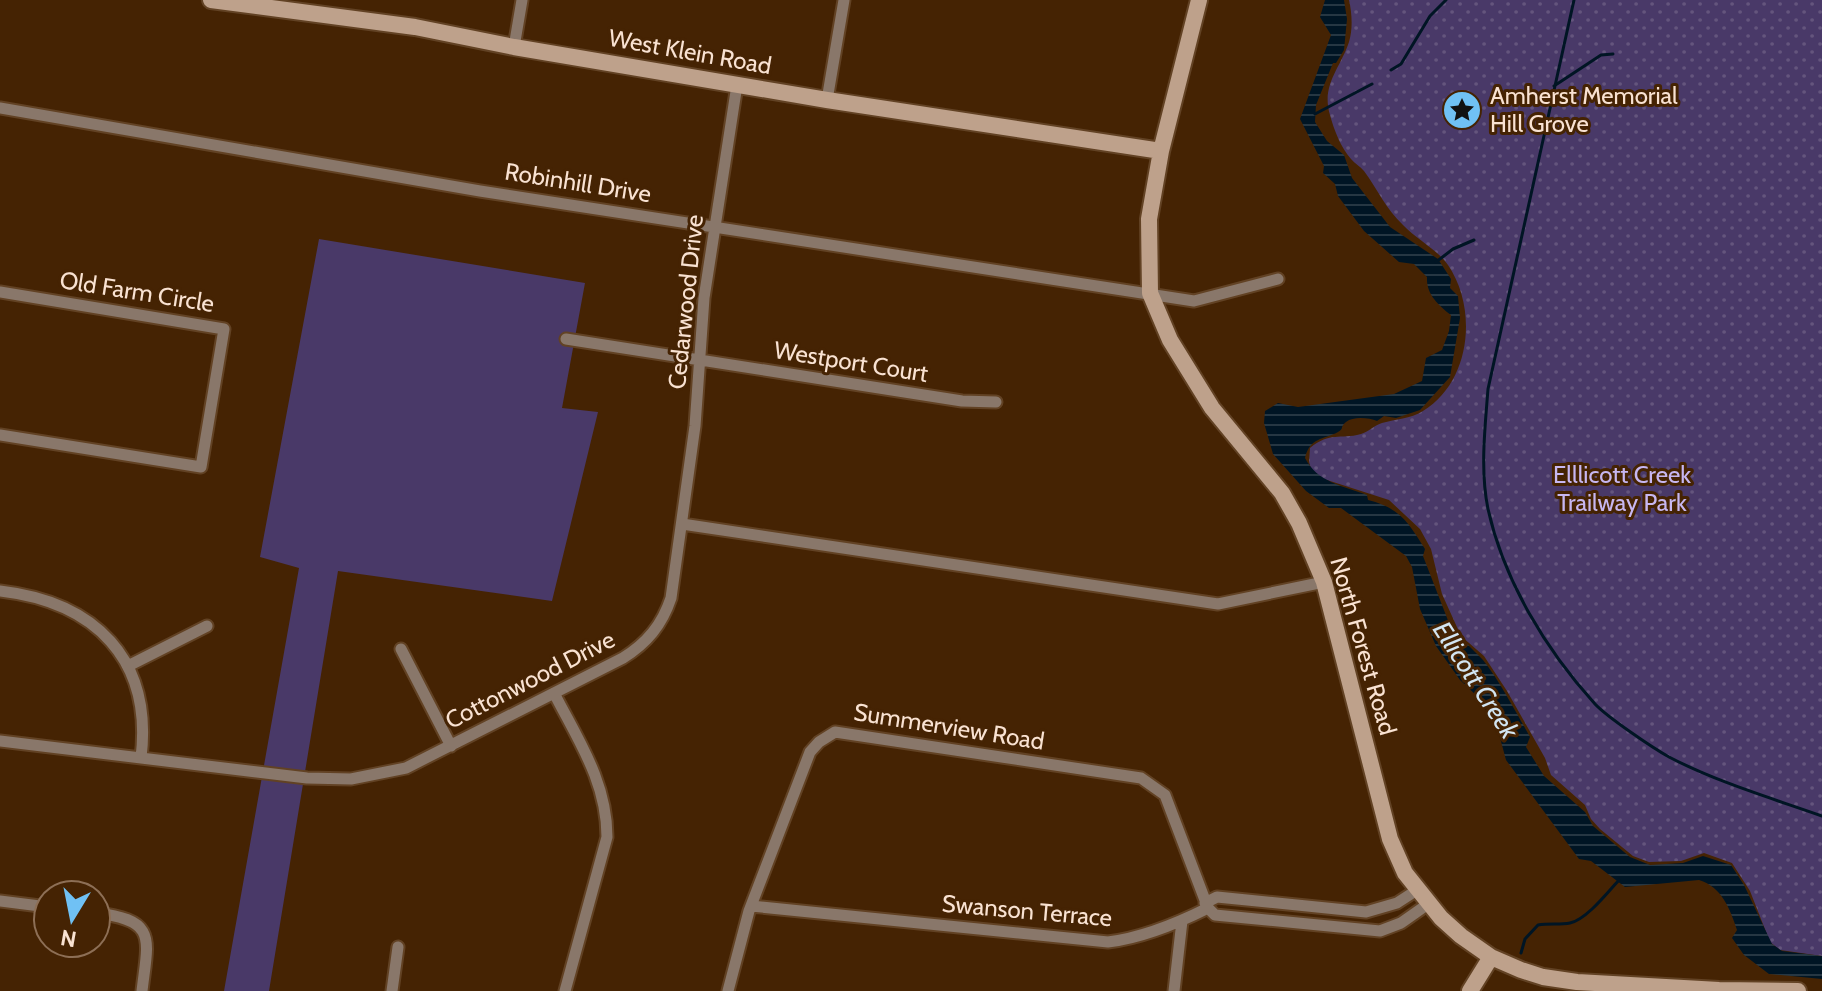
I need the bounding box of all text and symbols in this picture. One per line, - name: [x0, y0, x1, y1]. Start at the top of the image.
- street label: West Klein Road: [606, 23, 774, 80]
- place label: Amherst Memorial Hill Grove: [1490, 81, 1678, 138]
- place icon: Amherst Memorial Hill Grove: [1441, 89, 1483, 131]
- street label: Robinhill Drive: [503, 157, 653, 208]
- street label: Cedarwood Drive: [662, 213, 709, 391]
- street label: Old Farm Circle: [58, 265, 216, 318]
- street label: Westport Court: [772, 335, 930, 388]
- park label: Elllicott Creek Trailway Park: [1553, 460, 1691, 517]
- street label: North Forest Road: [1324, 554, 1403, 738]
- water label: Ellicott Creek: [1426, 615, 1526, 745]
- street label: Cottonwood Drive: [440, 624, 619, 735]
- street label: Summerview Road: [852, 697, 1046, 756]
- north arrow: [32, 879, 112, 959]
- street label: Swanson Terrace: [941, 889, 1113, 932]
- text: N: [59, 924, 79, 953]

